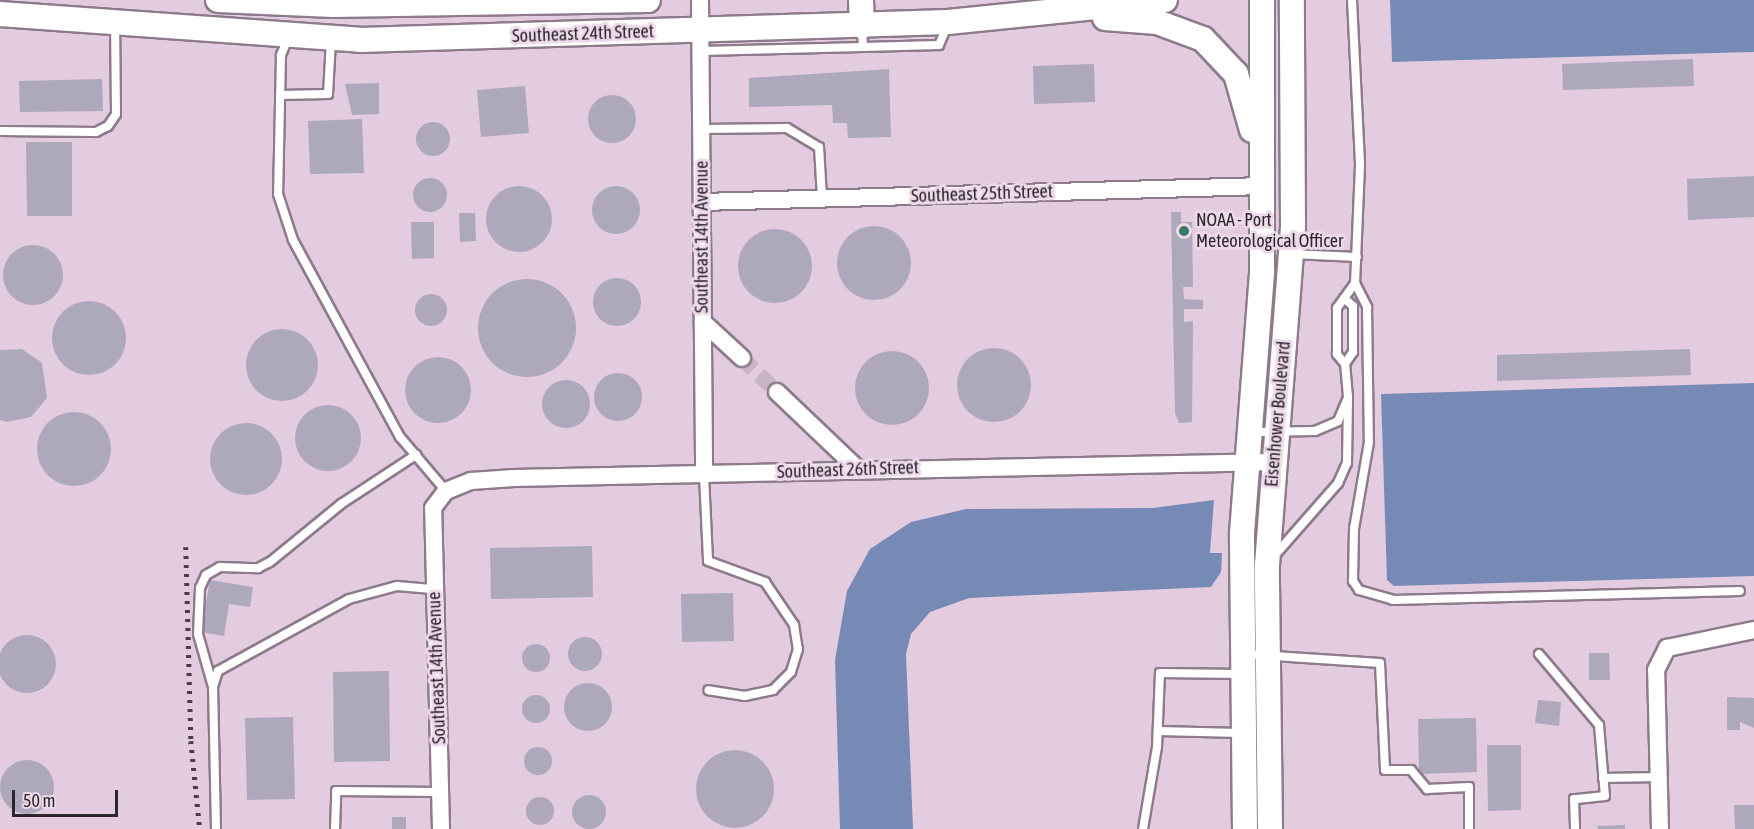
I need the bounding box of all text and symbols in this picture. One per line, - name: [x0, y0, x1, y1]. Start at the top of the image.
- street label: Southeast 24th Street: [512, 21, 654, 47]
- street label: Southeast 14th Avenue: [691, 161, 713, 313]
- street label: Southeast 25th Street: [911, 181, 1053, 207]
- place label: NOAA - Port Meteorological Officer: [1196, 210, 1343, 252]
- marker: NOAA - Port Meteorological Officer: [1177, 224, 1191, 238]
- street label: Eisenhower Boulevard: [1261, 340, 1295, 488]
- street label: Southeast 26th Street: [777, 457, 919, 483]
- street label: Southeast 14th Avenue: [424, 592, 450, 744]
- scale bar: [15, 778, 122, 816]
- text: 50 m: [23, 790, 55, 811]

